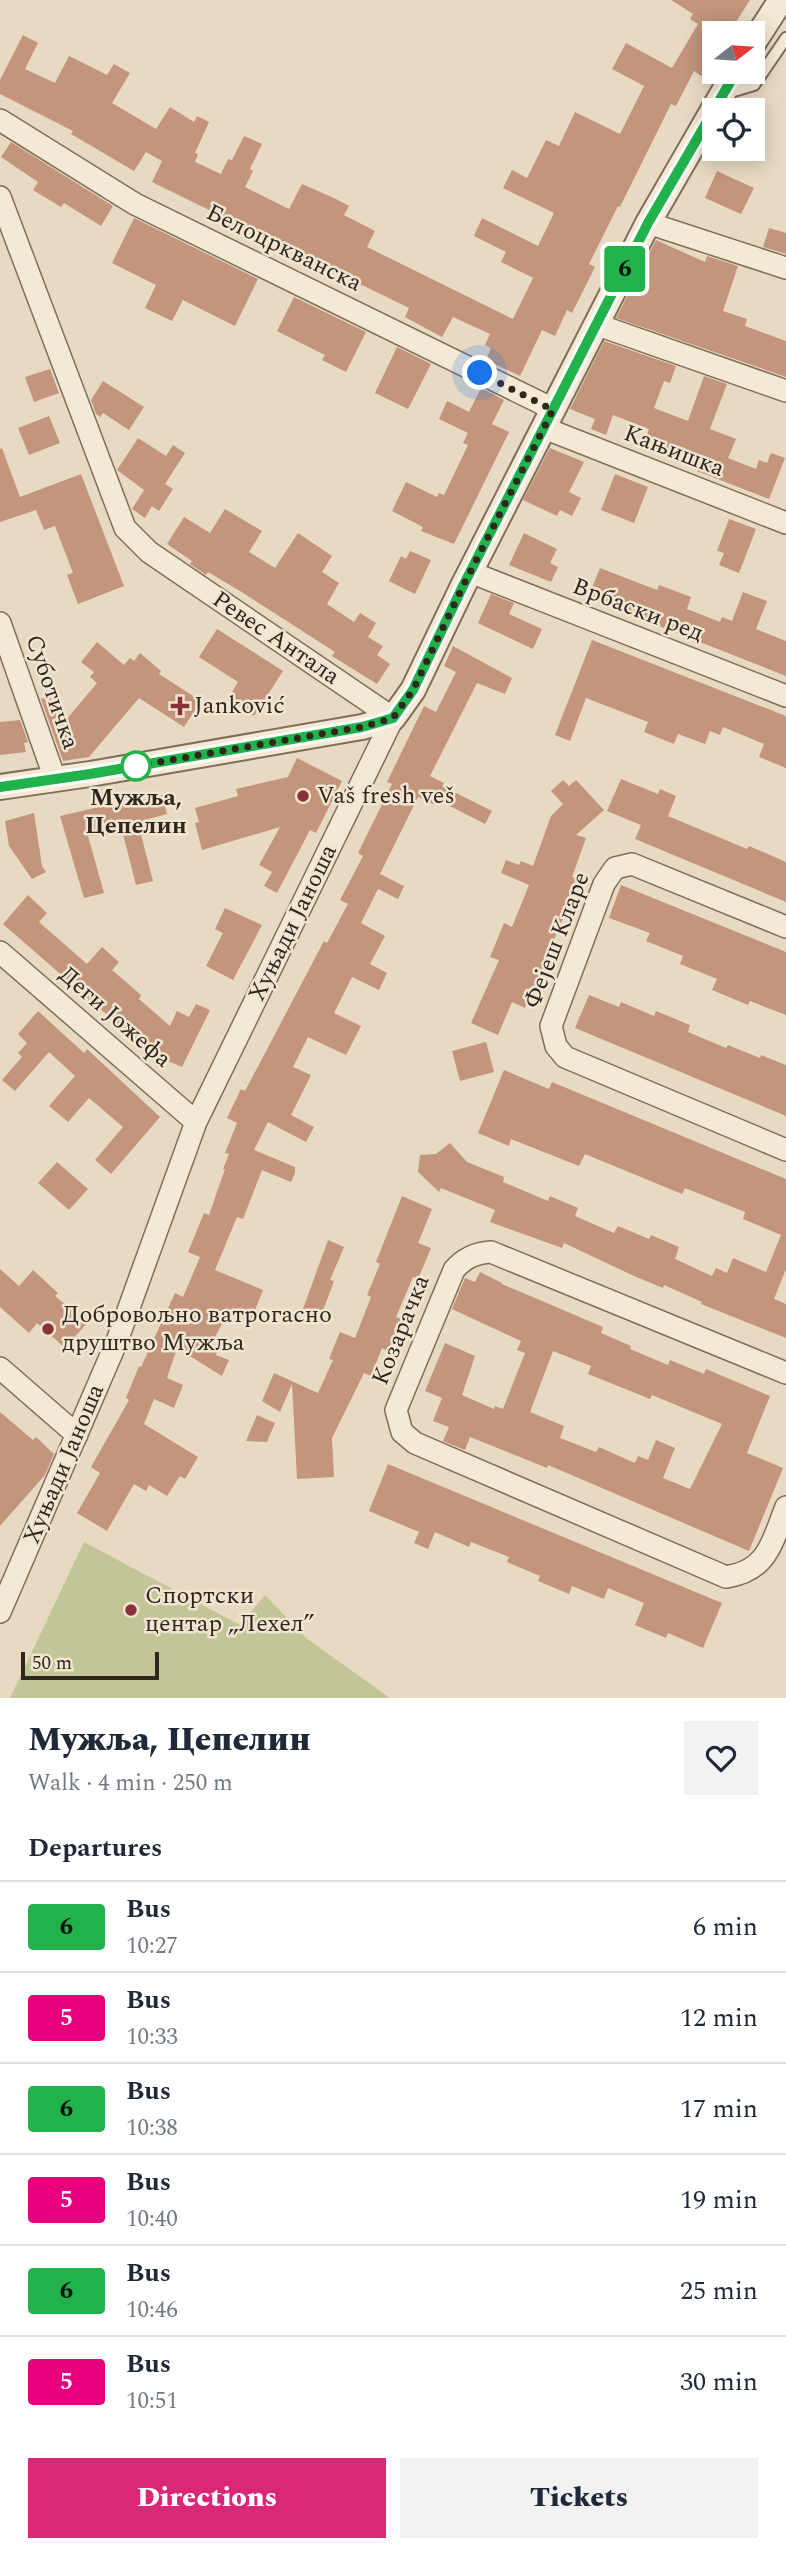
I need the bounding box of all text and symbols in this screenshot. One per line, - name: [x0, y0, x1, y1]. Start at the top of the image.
- north arrow: [702, 21, 765, 84]
- map controls: [702, 21, 765, 161]
- button: locate: [702, 98, 765, 161]
- street label: Белоцркванска: [200, 195, 368, 301]
- line badge: 6: [602, 246, 648, 292]
- text: 6: [618, 251, 632, 287]
- your location: [462, 355, 497, 390]
- street label: Кањишка: [618, 415, 730, 487]
- street label: Врбаски ред: [567, 568, 709, 652]
- street label: Ревес Антала: [205, 582, 347, 694]
- street label: Суботичка: [16, 630, 88, 754]
- place label: Janković: [194, 688, 285, 724]
- marker: Janković: [172, 698, 188, 714]
- marker: Мужља, Цепелин: [121, 751, 151, 781]
- place label: Vaš fresh veš: [317, 778, 455, 814]
- place label: Мужља, Цепелин: [85, 780, 187, 844]
- marker: Vaš fresh veš: [295, 788, 311, 804]
- street label: Хуњади Јаноша: [239, 838, 347, 1008]
- street label: Фејеш Кларе: [515, 867, 599, 1013]
- street label: Деги Јожефа: [50, 958, 180, 1077]
- street label: Козарачка: [363, 1269, 440, 1391]
- place label: Добровољно ватрогасно друштво Мужља: [62, 1297, 332, 1361]
- marker: Добровољно ватрогасно друштво Мужља: [40, 1321, 56, 1337]
- street label: Хуњади Јаноша: [14, 1378, 114, 1550]
- place label: Спортски центар „Лехел”: [145, 1578, 315, 1642]
- marker: Спортски центар „Лехел”: [123, 1602, 139, 1618]
- scale bar: [21, 1649, 159, 1681]
- text: 50 m: [32, 1649, 72, 1678]
- text: Мужља, Цепелин: [28, 1715, 311, 1765]
- button: heart: [684, 1721, 758, 1795]
- text: Walk · 4 min · 250 m: [28, 1766, 233, 1801]
- text: Departures: [28, 1828, 162, 1868]
- text: Bus: [126, 1889, 171, 1929]
- text: 6 min: [693, 1907, 758, 1947]
- text: 6: [60, 1909, 73, 1945]
- text: 10:27: [126, 1929, 178, 1964]
- text: Bus: [126, 1980, 171, 2020]
- text: 12 min: [680, 1998, 758, 2038]
- text: 5: [60, 2000, 73, 2036]
- text: 10:33: [126, 2020, 178, 2055]
- text: Bus: [126, 2071, 171, 2111]
- text: 17 min: [680, 2089, 758, 2129]
- text: 6: [60, 2091, 73, 2127]
- text: 10:38: [126, 2111, 178, 2146]
- text: Bus: [126, 2162, 171, 2202]
- text: 19 min: [680, 2180, 758, 2220]
- text: 5: [60, 2182, 73, 2218]
- text: 10:40: [126, 2202, 178, 2237]
- text: Bus: [126, 2253, 171, 2293]
- text: 25 min: [680, 2271, 758, 2311]
- text: 6: [60, 2273, 73, 2309]
- text: 10:46: [126, 2293, 178, 2328]
- text: Bus: [126, 2344, 171, 2384]
- text: 30 min: [680, 2362, 758, 2402]
- text: 5: [60, 2364, 73, 2400]
- text: 10:51: [126, 2384, 178, 2419]
- button: Directions: [28, 2458, 386, 2538]
- button: Tickets: [400, 2458, 758, 2538]

